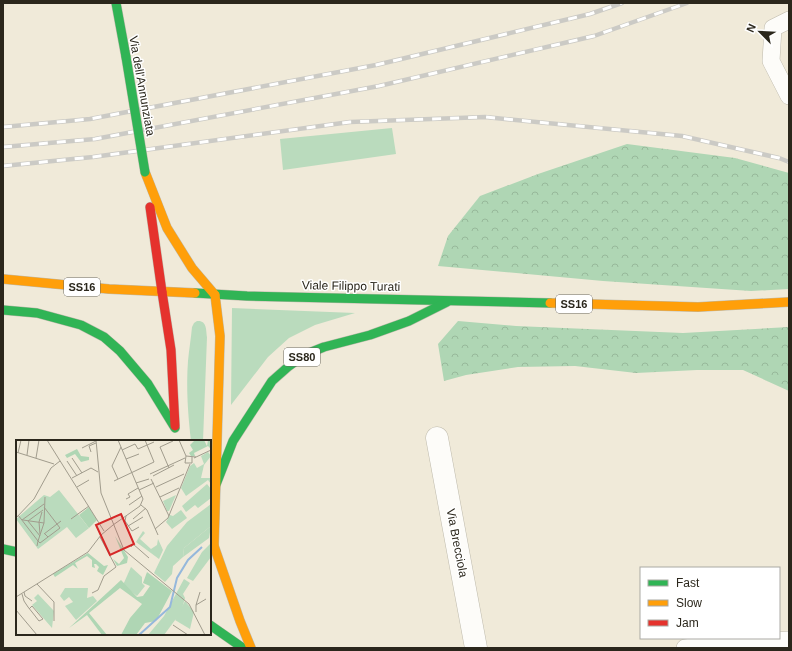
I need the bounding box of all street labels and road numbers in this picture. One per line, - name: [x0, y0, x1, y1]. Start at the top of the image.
- street label: Via dell'Annunziata: [126, 35, 158, 138]
- road number: SS16: [64, 278, 100, 296]
- street label: Viale Filippo Turati: [302, 278, 400, 294]
- road number: SS16: [556, 295, 592, 313]
- road number: SS80: [284, 348, 320, 366]
- street label: Via Brecciola: [443, 507, 471, 579]

